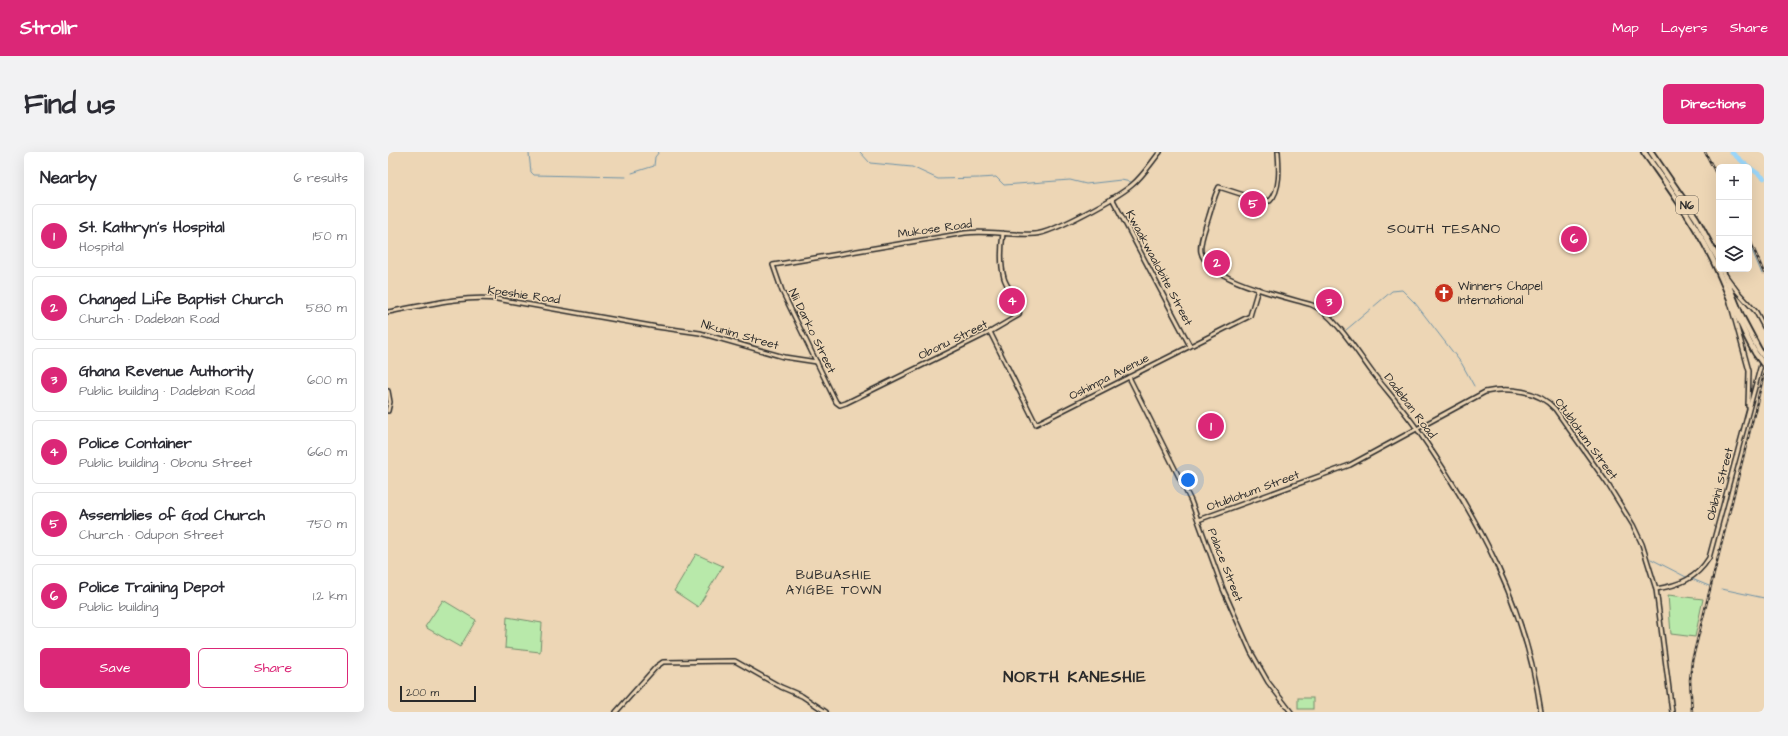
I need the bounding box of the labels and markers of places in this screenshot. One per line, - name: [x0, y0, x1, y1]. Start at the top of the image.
- pin: 5: [1240, 189, 1266, 219]
- pin: 6: [1561, 224, 1587, 254]
- pin: 2: [1204, 248, 1230, 278]
- place label: Winners Chapel International: [1458, 278, 1543, 309]
- church icon: Winners Chapel International: [1433, 282, 1455, 304]
- pin: 4: [999, 286, 1025, 316]
- pin: 3: [1316, 287, 1342, 317]
- pin: 1: [1198, 411, 1224, 441]

